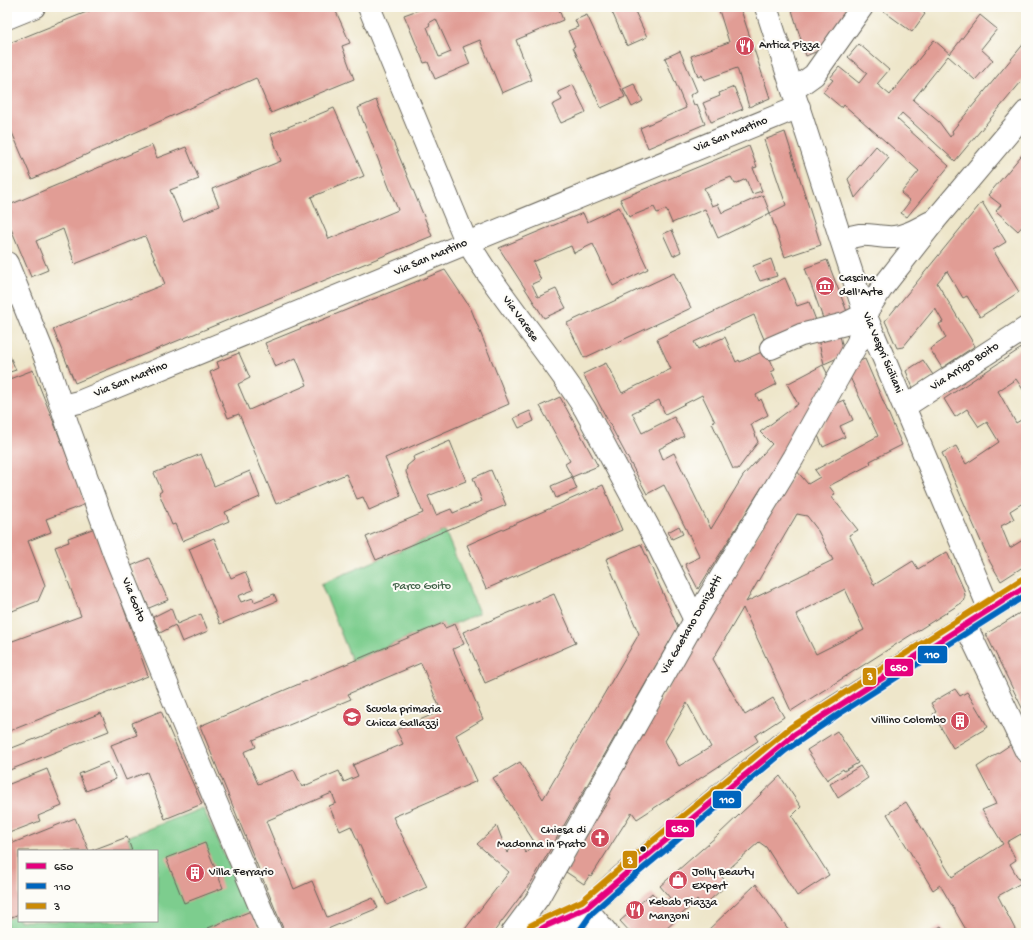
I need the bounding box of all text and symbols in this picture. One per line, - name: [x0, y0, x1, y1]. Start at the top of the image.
- restaurant icon: Antica Pizza: [734, 35, 756, 57]
- place label: Antica Pizza: [759, 39, 820, 53]
- street label: Via San Martino: [691, 114, 770, 157]
- street label: Via San Martino: [391, 236, 470, 280]
- place label: Cascina dell'Arte: [839, 272, 884, 300]
- museum icon: Cascina dell'Arte: [814, 275, 836, 297]
- street label: Via Varese: [498, 293, 542, 345]
- street label: Via Vespri Siciliani: [858, 309, 906, 396]
- street label: Via Arrigo Boito: [927, 340, 1002, 395]
- street label: Via San Martino: [91, 359, 170, 402]
- street label: Via Gaetano Donizetti: [657, 573, 726, 678]
- street label: Via Goito: [117, 575, 148, 624]
- park label: Parco Goito: [392, 580, 451, 594]
- line badge: 110: [917, 645, 948, 664]
- text: 110: [923, 650, 940, 662]
- line badge: 650: [884, 658, 914, 677]
- text: 650: [890, 663, 909, 675]
- line badge: 3: [862, 667, 877, 686]
- text: 3: [866, 672, 873, 684]
- place label: Scuola primaria Chicca Gallazzi: [366, 703, 441, 731]
- school or university icon: Scuola primaria Chicca Gallazzi: [341, 706, 363, 728]
- building icon: Villino Colombo: [949, 710, 971, 732]
- place label: Villino Colombo: [870, 714, 946, 728]
- line badge: 110: [712, 790, 742, 809]
- text: 110: [718, 795, 735, 807]
- line badge: 650: [665, 819, 695, 838]
- place label: Chiesa di Madonna in Prato: [497, 824, 586, 852]
- text: 650: [671, 824, 690, 836]
- church icon: Chiesa di Madonna in Prato: [589, 827, 611, 849]
- unlabelled marker: [638, 844, 648, 854]
- legend: [18, 850, 158, 922]
- line badge: 3: [622, 850, 638, 869]
- text: 3: [626, 856, 633, 868]
- text: 650: [54, 861, 73, 875]
- building icon: Villa Ferrario: [184, 862, 206, 884]
- place label: Villa Ferrario: [208, 866, 274, 880]
- place label: Jolly Beauty Expert: [692, 866, 754, 894]
- shop icon: Jolly Beauty Expert: [667, 869, 689, 891]
- text: 110: [53, 881, 71, 895]
- place label: Kebab Piazza Manzoni: [649, 896, 717, 924]
- restaurant icon: Kebab Piazza Manzoni: [624, 899, 646, 921]
- text: 3: [53, 901, 60, 915]

